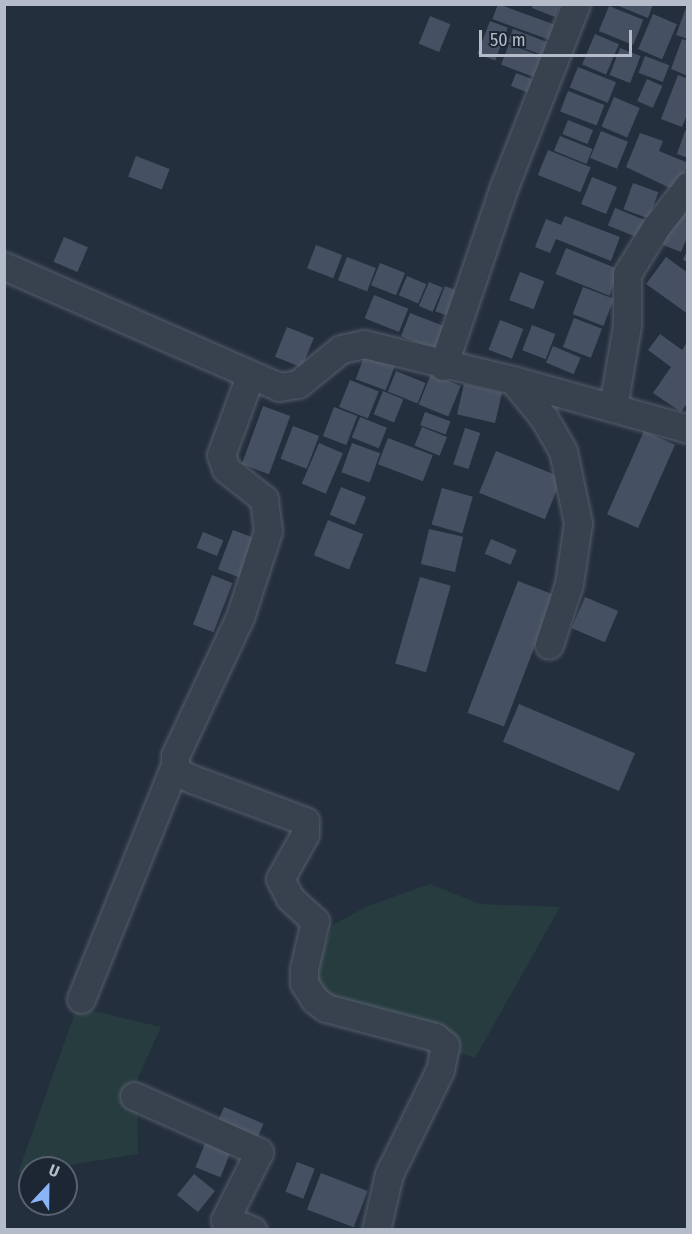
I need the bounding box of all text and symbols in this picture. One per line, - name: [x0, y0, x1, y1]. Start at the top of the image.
- scale bar: [482, 18, 635, 56]
- text: 50 m: [490, 29, 526, 51]
- north arrow: [18, 1156, 78, 1216]
- text: U: [46, 1160, 62, 1181]

